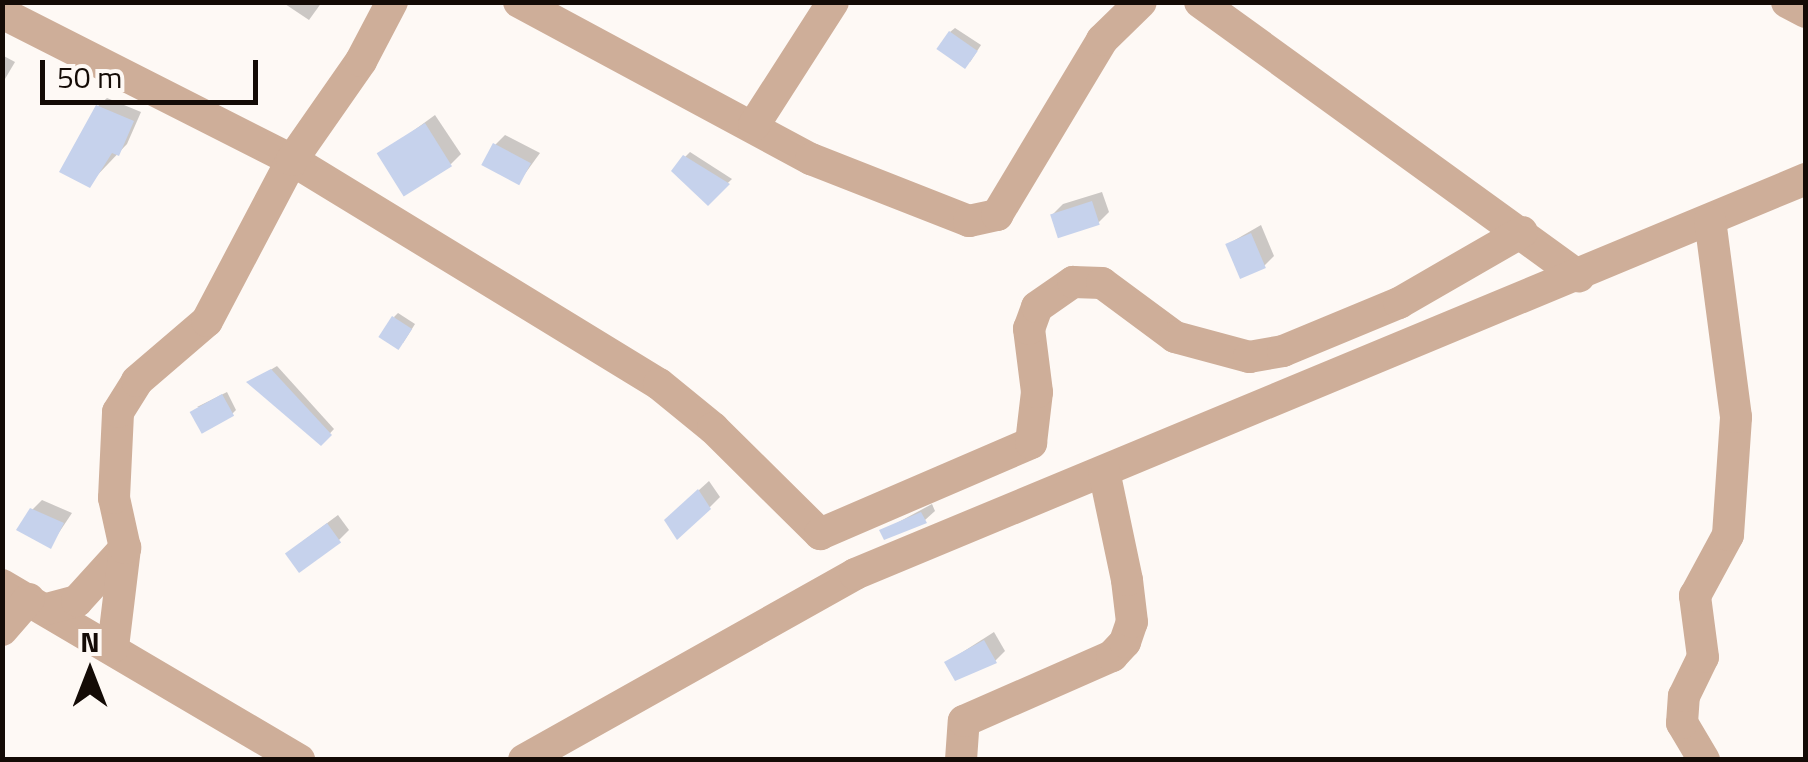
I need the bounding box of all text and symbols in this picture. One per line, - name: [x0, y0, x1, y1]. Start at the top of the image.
- scale bar: [45, 40, 262, 102]
- text: 50 m: [57, 54, 122, 100]
- text: N: [80, 620, 100, 663]
- north arrow: [40, 622, 140, 722]

